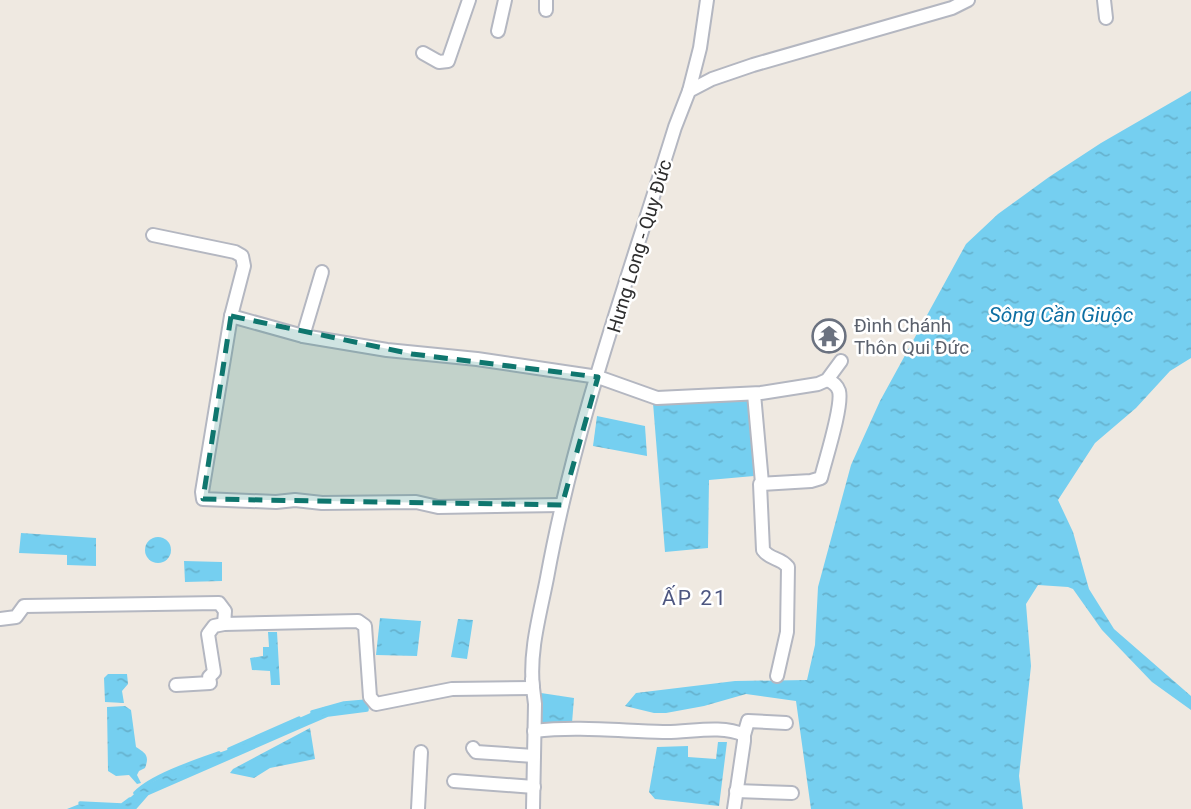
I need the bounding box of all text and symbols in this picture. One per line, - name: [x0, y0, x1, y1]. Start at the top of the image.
- street label: Hưng Long - Quy Đức: [602, 157, 677, 335]
- water label: Sông Cần Giuộc: [989, 303, 1134, 327]
- place label: Đình Chánh Thôn Qui Đức: [854, 314, 969, 359]
- temple icon: Đình Chánh Thôn Qui Đức: [810, 317, 848, 355]
- district label: ẤP 21: [662, 585, 728, 610]

